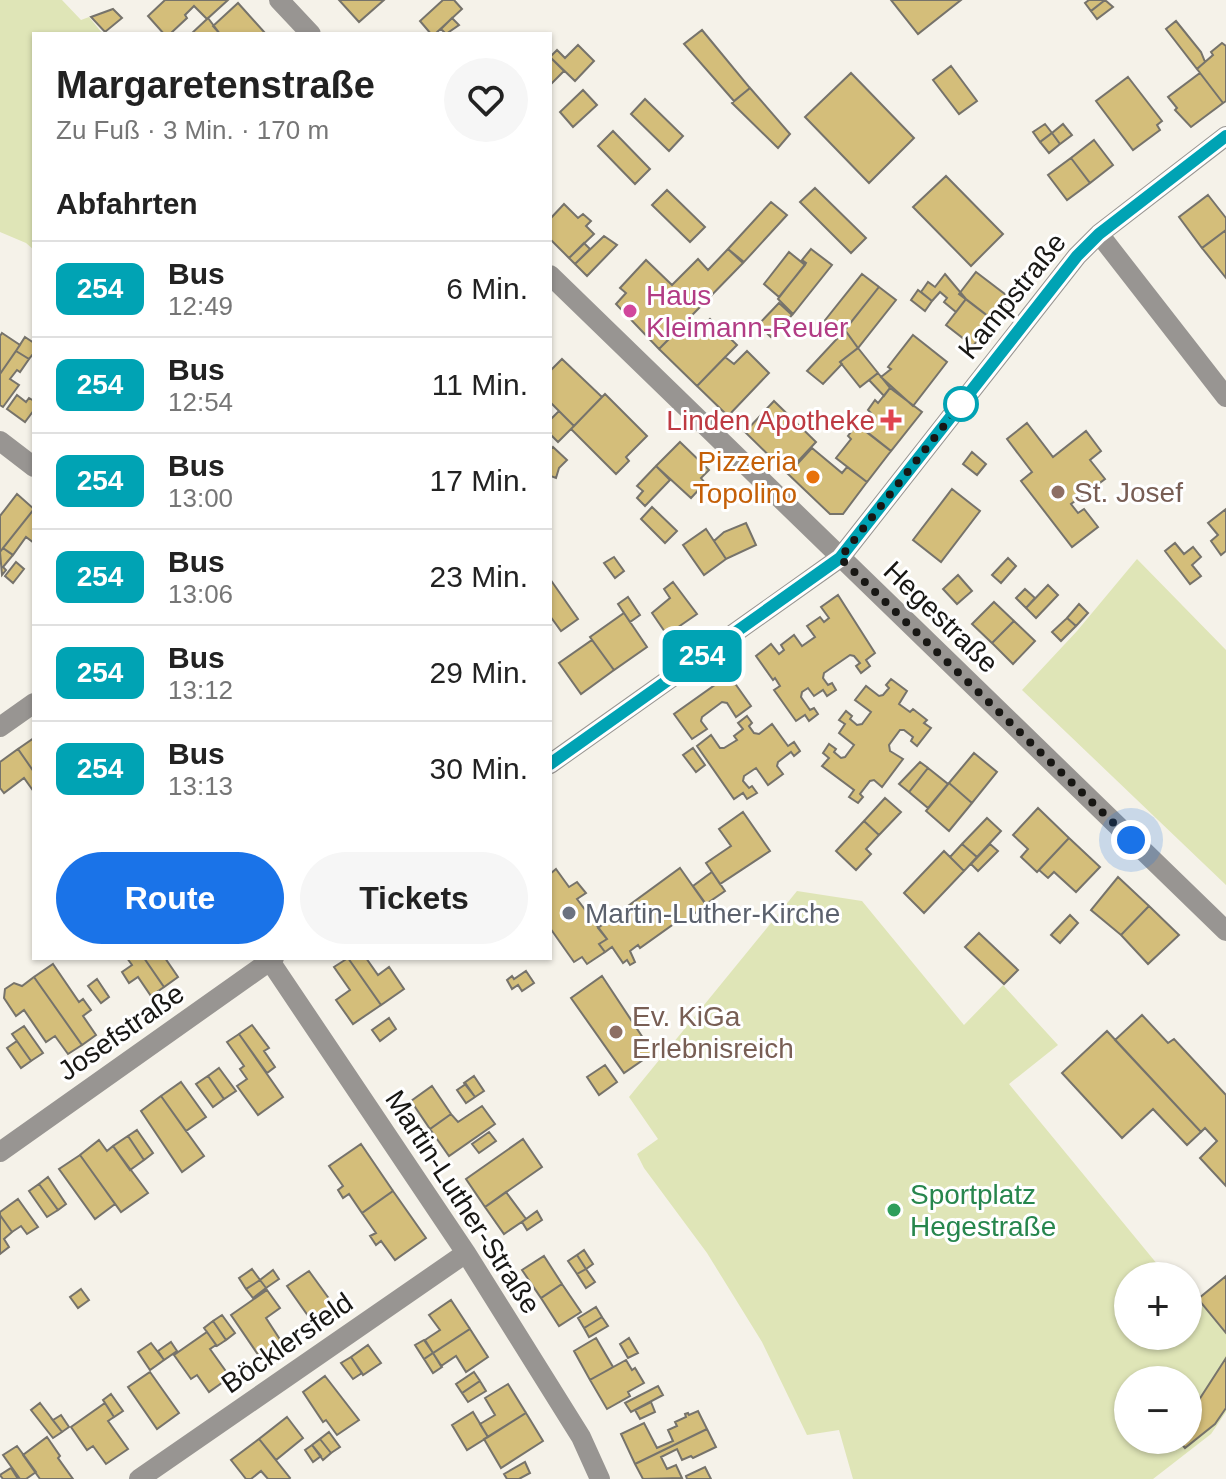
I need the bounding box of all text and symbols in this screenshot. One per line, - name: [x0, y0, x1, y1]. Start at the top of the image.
- button: heart: [444, 58, 528, 142]
- text: Margaretenstraße: [56, 64, 375, 106]
- text: Zu Fuß · 3 Min. · 170 m: [56, 115, 329, 145]
- text: Abfahrten: [56, 187, 198, 220]
- street label: Kampstraße: [952, 227, 1072, 365]
- text: Bus: [168, 257, 225, 290]
- text: 6 Min.: [446, 272, 528, 305]
- text: 254: [77, 273, 123, 304]
- place label: Haus Kleimann-Reuer: [646, 280, 848, 343]
- text: 12:49: [168, 291, 233, 321]
- marker: Haus Kleimann-Reuer: [621, 302, 639, 320]
- text: Bus: [168, 353, 225, 386]
- text: 11 Min.: [432, 368, 528, 401]
- text: 254: [77, 369, 123, 400]
- text: 12:54: [168, 387, 233, 417]
- unlabelled marker: [944, 387, 978, 421]
- place label: Linden Apotheke: [666, 405, 875, 436]
- marker: Linden Apotheke: [882, 411, 900, 429]
- place label: Pizzeria Topolino: [693, 446, 797, 509]
- text: Bus: [168, 449, 225, 482]
- text: 17 Min.: [430, 464, 528, 497]
- text: 254: [77, 465, 123, 496]
- marker: Pizzeria Topolino: [804, 468, 822, 486]
- place label: St. Josef: [1074, 477, 1183, 508]
- text: 13:00: [168, 483, 233, 513]
- marker: St. Josef: [1049, 483, 1067, 501]
- text: Bus: [168, 545, 225, 578]
- street label: Hegestraße: [878, 555, 1004, 679]
- text: 23 Min.: [430, 560, 528, 593]
- text: 254: [77, 561, 123, 592]
- text: 13:06: [168, 579, 233, 609]
- line badge: 254: [656, 630, 748, 682]
- text: 254: [679, 640, 725, 671]
- text: Bus: [168, 641, 225, 674]
- text: 29 Min.: [430, 656, 528, 689]
- text: 254: [77, 657, 123, 688]
- text: 13:12: [168, 675, 233, 705]
- text: Bus: [168, 737, 225, 770]
- text: 30 Min.: [430, 752, 528, 785]
- text: 254: [77, 753, 123, 784]
- text: 13:13: [168, 771, 233, 801]
- your location: [1111, 820, 1151, 860]
- button: Route: [56, 852, 284, 944]
- button: Tickets: [300, 852, 528, 944]
- place label: Martin-Luther-Kirche: [585, 898, 840, 929]
- marker: Martin-Luther-Kirche: [560, 904, 578, 922]
- street label: Josefstraße: [52, 977, 190, 1087]
- place label: Ev. KiGa Erlebnisreich: [632, 1001, 794, 1064]
- marker: Ev. KiGa Erlebnisreich: [607, 1023, 625, 1041]
- street label: Martin-Luther-Straße: [379, 1085, 547, 1319]
- place label: Sportplatz Hegestraße: [910, 1179, 1056, 1242]
- marker: Sportplatz Hegestraße: [885, 1201, 903, 1219]
- map controls: [1114, 1262, 1202, 1454]
- button: +: [1114, 1262, 1202, 1350]
- street label: Böcklersfeld: [216, 1287, 358, 1399]
- button: −: [1114, 1366, 1202, 1454]

